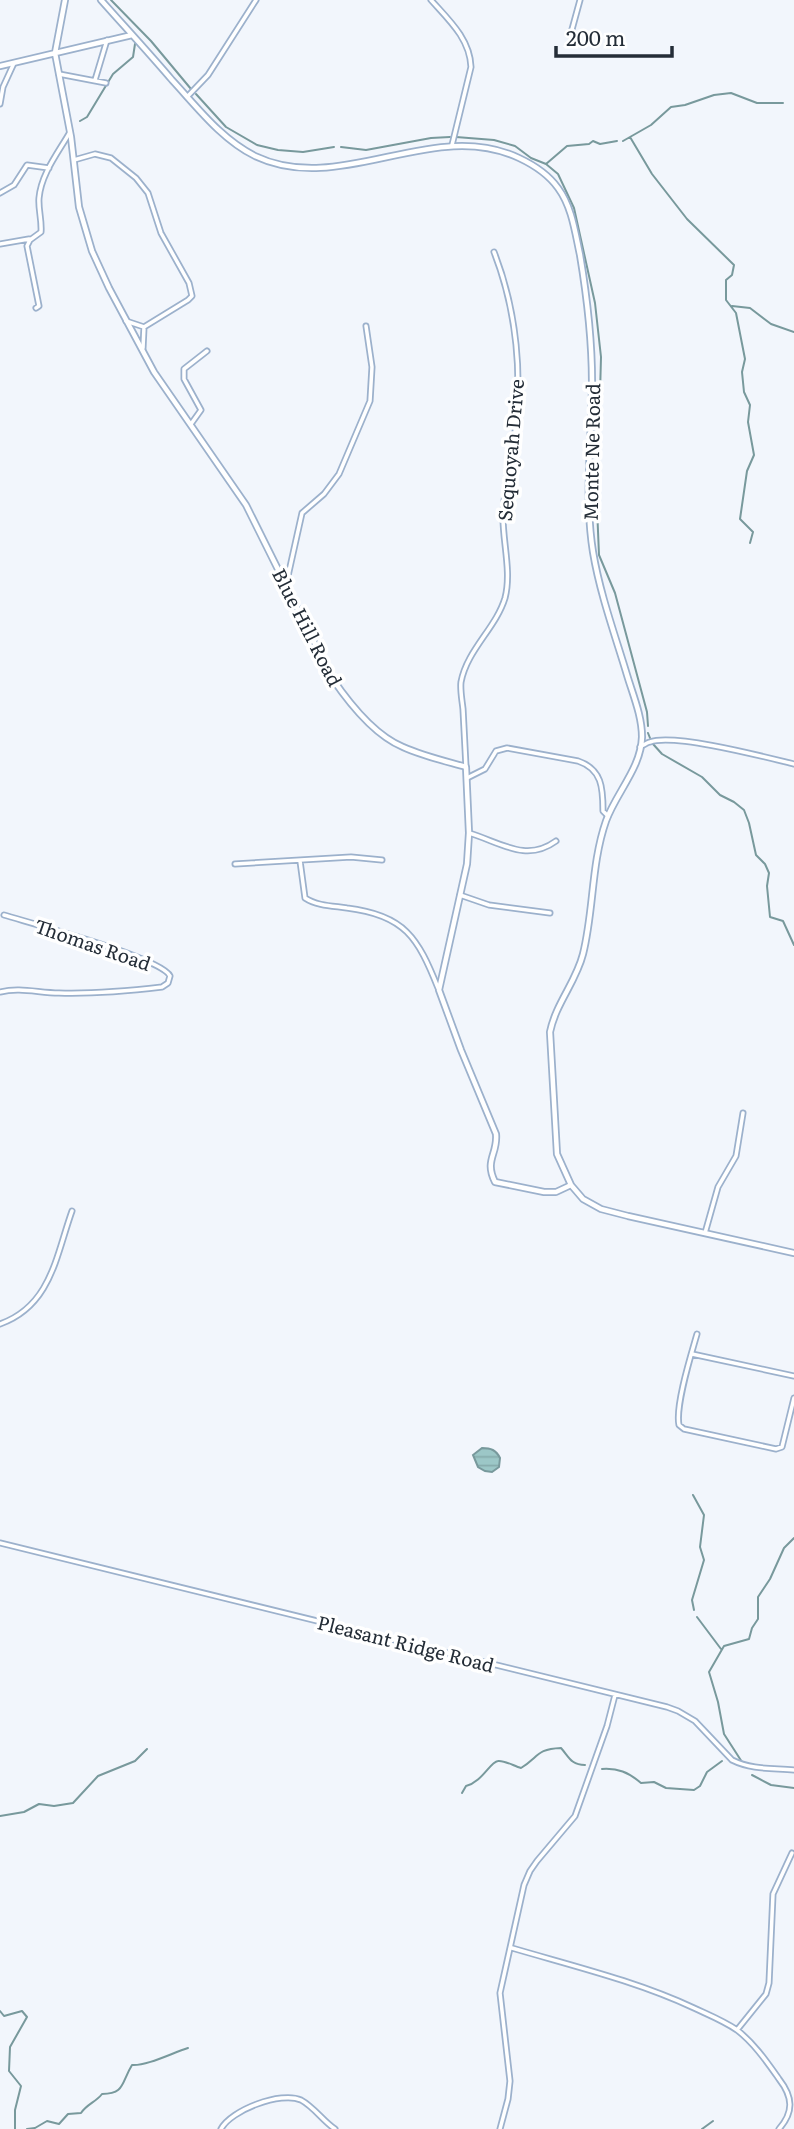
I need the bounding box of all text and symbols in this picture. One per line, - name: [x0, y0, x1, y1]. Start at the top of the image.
- scale bar: [556, 14, 672, 58]
- text: 200 m: [566, 21, 626, 52]
- street label: Sequoyah Drive: [490, 378, 530, 522]
- street label: Monte Ne Road: [576, 383, 606, 521]
- street label: Blue Hill Road: [266, 563, 350, 691]
- street label: Thomas Road: [31, 911, 155, 977]
- street label: Pleasant Ridge Road: [315, 1607, 498, 1679]

